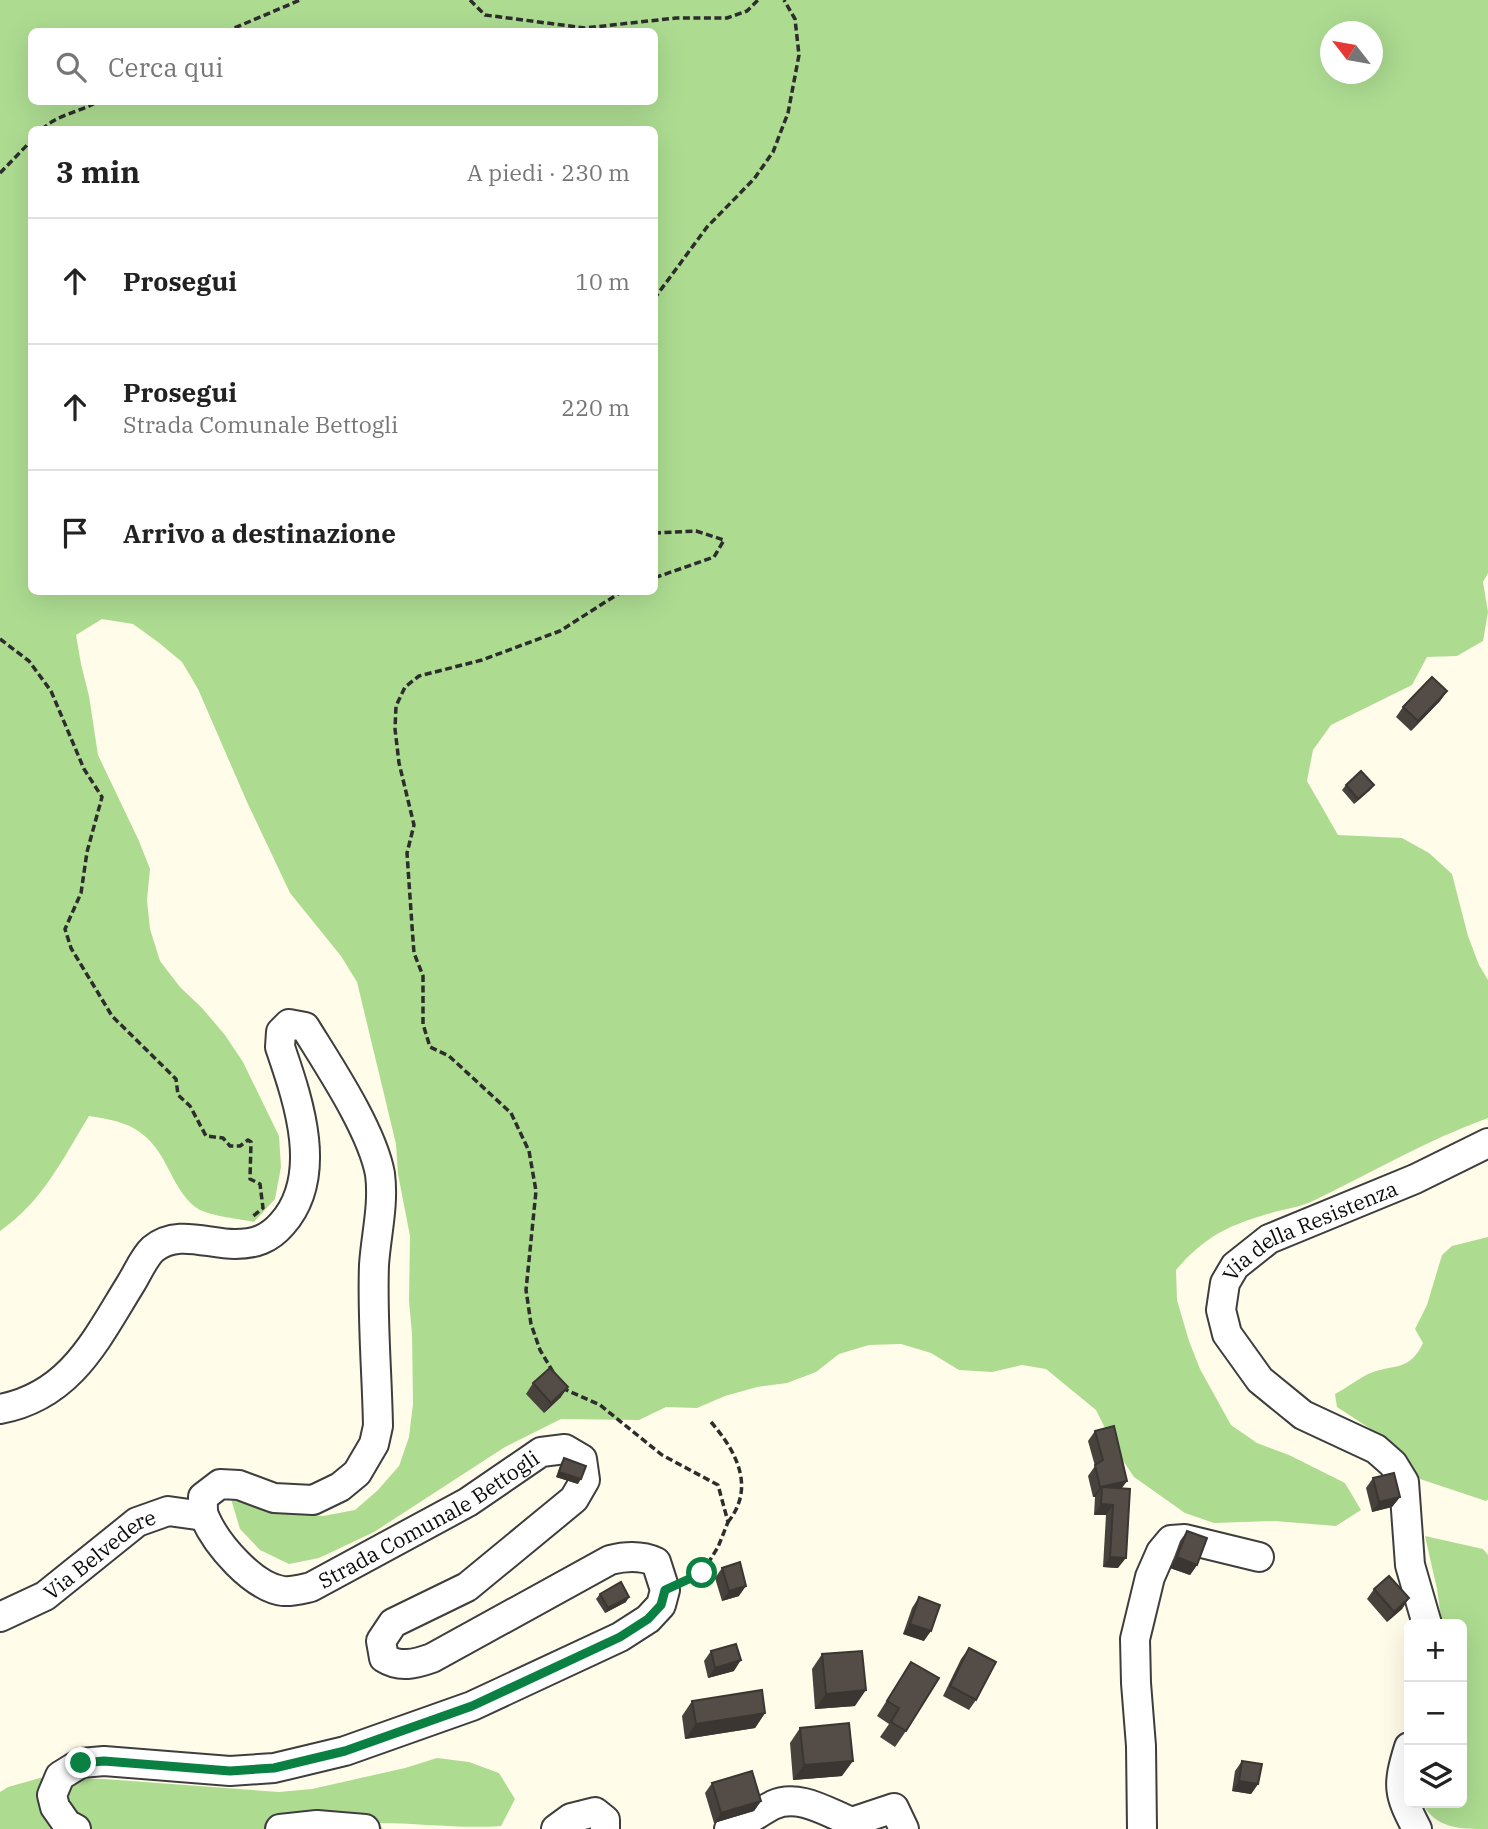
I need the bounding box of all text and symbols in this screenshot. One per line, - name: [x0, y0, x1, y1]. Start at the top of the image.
- north arrow: [1320, 21, 1383, 84]
- search box: [28, 28, 658, 105]
- icon: search: [52, 48, 90, 86]
- text: Cerca qui: [108, 50, 223, 84]
- text: 3 min: [56, 152, 140, 191]
- text: A piedi · 230 m: [467, 157, 630, 187]
- icon: ahead: [56, 262, 94, 300]
- text: Prosegui: [123, 264, 237, 298]
- text: 10 m: [575, 266, 630, 296]
- text: Prosegui: [123, 375, 237, 409]
- icon: ahead: [56, 388, 94, 426]
- text: 220 m: [561, 392, 630, 422]
- text: Strada Comunale Bettogli: [123, 409, 398, 439]
- icon: arrive: [56, 514, 94, 552]
- text: Arrivo a destinazione: [123, 516, 396, 550]
- street label: Via della Resistenza: [1216, 1174, 1402, 1286]
- street label: Strada Comunale Bettogli: [313, 1444, 544, 1595]
- street label: Via Belvedere: [38, 1502, 159, 1606]
- route start: [686, 1557, 717, 1588]
- map controls: [1404, 1619, 1467, 1808]
- button: +: [1404, 1619, 1467, 1682]
- button: −: [1404, 1682, 1467, 1745]
- button: layers: [1404, 1745, 1467, 1808]
- route end: [65, 1747, 96, 1778]

